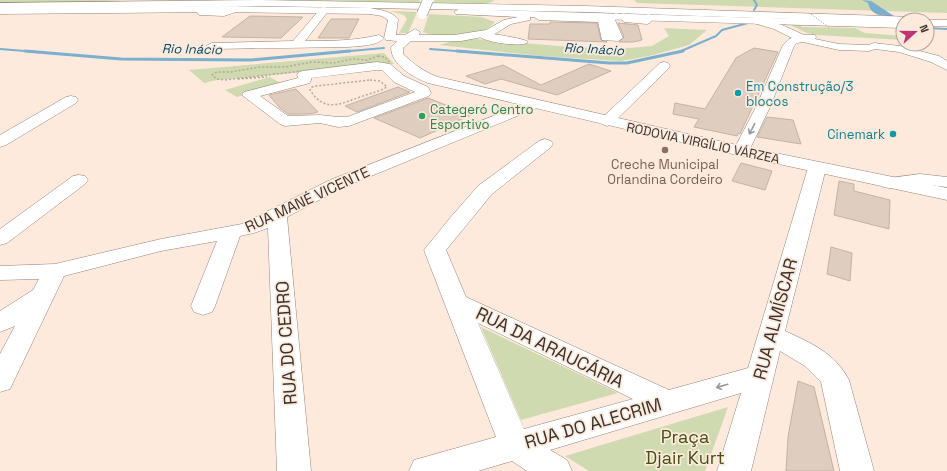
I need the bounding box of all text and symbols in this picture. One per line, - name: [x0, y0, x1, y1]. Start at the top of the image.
- north arrow: [895, 12, 935, 52]
- text: N: [916, 22, 932, 34]
- water label: Rio Inácio: [563, 39, 625, 59]
- water label: Rio Inácio: [162, 40, 223, 58]
- place label: Em Construção/3 blocos: [746, 78, 853, 110]
- marker: Em Construção/3 blocos: [733, 88, 743, 98]
- place label: Categeró Centro Esportivo: [430, 101, 533, 133]
- marker: Categeró Centro Esportivo: [417, 111, 427, 121]
- street label: RODOVIA VIRGÍLIO VÁRZEA: [625, 118, 781, 168]
- one-way arrow: [748, 123, 755, 135]
- place label: Cinemark: [827, 126, 885, 143]
- marker: Cinemark: [888, 129, 898, 139]
- marker: Creche Municipal Orlandina Cordeiro: [660, 145, 670, 155]
- place label: Creche Municipal Orlandina Cordeiro: [607, 156, 723, 188]
- street label: RUA MANÉ VICENTE: [242, 162, 372, 236]
- street label: RUA ALMÍSCAR: [748, 256, 802, 382]
- street label: RUA DO CEDRO: [270, 280, 302, 406]
- street label: RUA DA ARAUCÁRIA: [472, 301, 628, 393]
- one-way arrow: [716, 383, 729, 391]
- street label: RUA DO ALECRIM: [522, 392, 664, 454]
- park label: Praça Djair Kurt: [645, 425, 725, 469]

